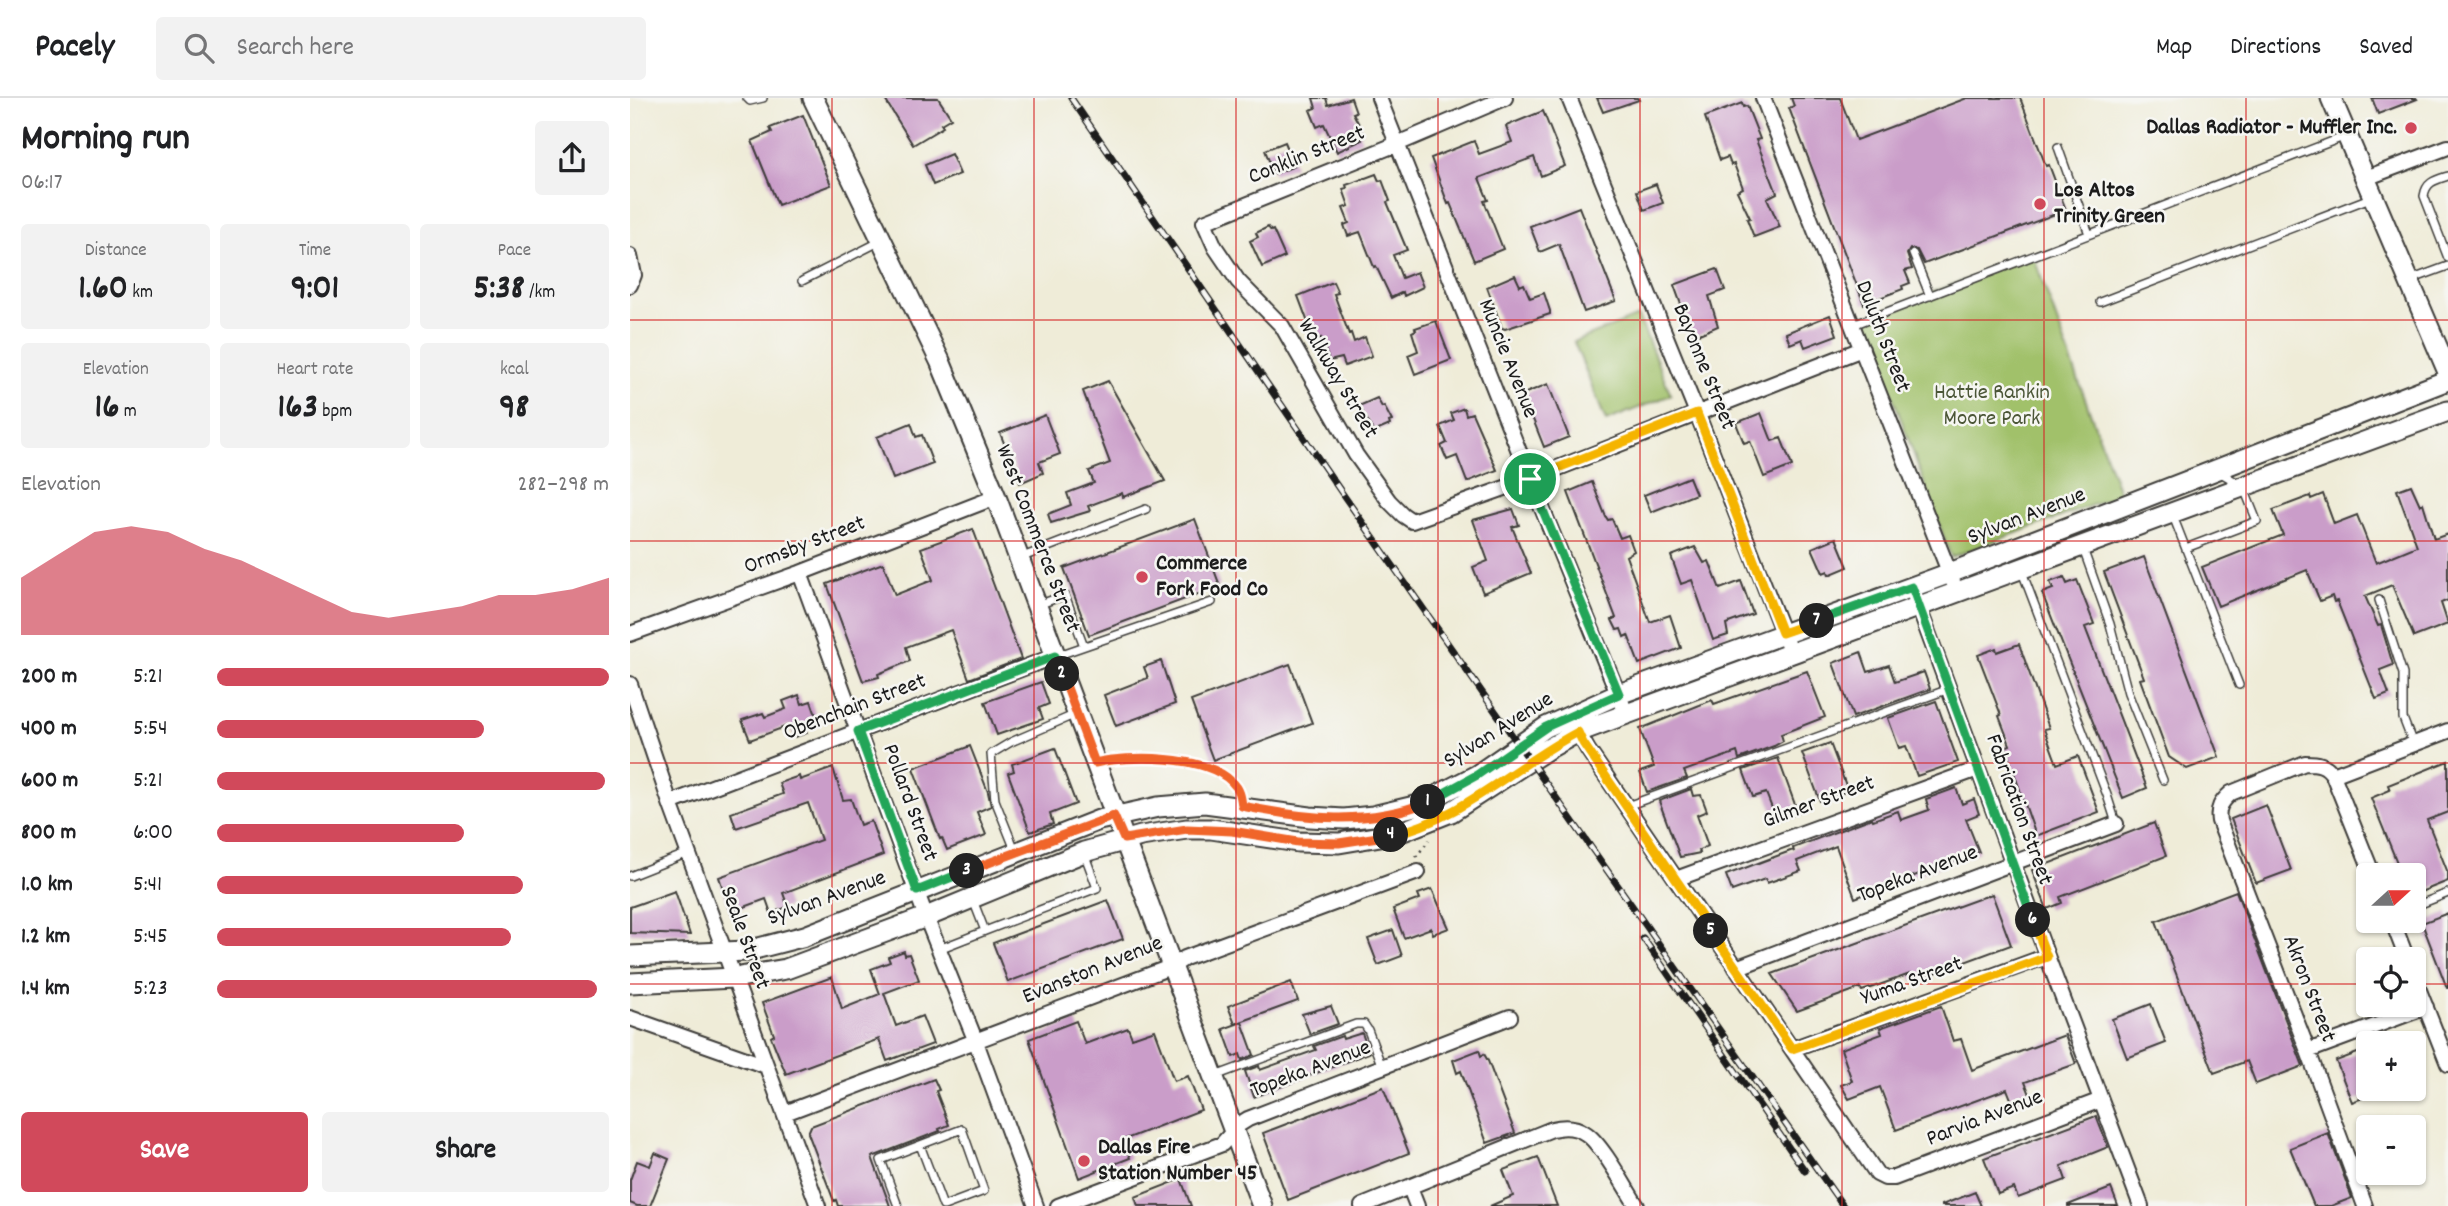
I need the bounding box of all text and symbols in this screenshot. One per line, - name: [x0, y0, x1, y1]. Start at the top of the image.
- search box: [156, 17, 646, 80]
- text: Pacely: [35, 25, 114, 72]
- icon: search: [180, 29, 218, 67]
- text: Search here: [236, 30, 354, 67]
- text: Map: [2156, 31, 2192, 65]
- text: Directions: [2230, 31, 2321, 65]
- text: Saved: [2359, 31, 2413, 65]
- place label: Dallas Radiator - Muffler Inc.: [2146, 112, 2397, 145]
- text: Morning run: [21, 113, 190, 168]
- street label: Conklin Street: [1244, 118, 1370, 194]
- marker: Dallas Radiator - Muffler Inc.: [2403, 120, 2419, 136]
- button: share: [535, 121, 609, 195]
- text: 06:17: [21, 167, 62, 200]
- place label: Los Altos Trinity Green: [2054, 175, 2165, 234]
- marker: Los Altos Trinity Green: [2032, 196, 2048, 212]
- text: Distance: [85, 238, 147, 265]
- text: Time: [299, 238, 331, 265]
- text: Pace: [498, 238, 531, 265]
- text: 1.60: [78, 265, 128, 315]
- text: 9:01: [291, 265, 339, 315]
- text: 5:38: [473, 265, 525, 315]
- street label: Duluth Street: [1846, 276, 1918, 398]
- text: km: [128, 280, 153, 307]
- text: /km: [525, 280, 555, 307]
- street label: Muncie Avenue: [1468, 295, 1546, 423]
- street label: Bayonne Street: [1663, 299, 1743, 435]
- street label: Walkway Street: [1288, 313, 1386, 445]
- text: Elevation: [83, 357, 149, 384]
- text: Heart rate: [277, 357, 353, 384]
- text: kcal: [500, 357, 529, 384]
- park label: Hattie Rankin Moore Park: [1934, 377, 2050, 436]
- text: 16: [95, 384, 119, 434]
- text: 163: [278, 384, 318, 434]
- text: 98: [499, 384, 529, 434]
- text: m: [119, 399, 137, 426]
- text: bpm: [318, 399, 352, 426]
- street label: West Commerce Street: [986, 440, 1088, 638]
- pin: [1500, 449, 1560, 509]
- icon: arrive: [1511, 460, 1549, 498]
- text: Elevation: [21, 469, 101, 502]
- text: 282–298 m: [517, 469, 609, 502]
- street label: Sylvan Avenue: [1963, 479, 2091, 555]
- street label: Ormsby Street: [739, 508, 871, 584]
- place label: Commerce Fork Food Co: [1156, 548, 1268, 607]
- marker: Commerce Fork Food Co: [1134, 569, 1150, 585]
- pin: 7: [1800, 603, 1834, 638]
- text: 7: [1813, 607, 1820, 634]
- pin: 2: [1044, 656, 1080, 692]
- text: 2: [1057, 660, 1066, 687]
- text: 200 m: [21, 661, 77, 694]
- text: 5:21: [133, 661, 163, 694]
- street label: Obenchain Street: [779, 666, 931, 750]
- street label: Sylvan Avenue: [1438, 684, 1560, 778]
- text: 400 m: [21, 713, 77, 746]
- text: 5:54: [133, 713, 168, 746]
- street label: Fabrication Street: [1975, 730, 2061, 890]
- street label: Pollard Street: [872, 740, 946, 866]
- text: 600 m: [21, 765, 78, 798]
- text: 5:21: [133, 765, 163, 798]
- street label: Gilmer Street: [1758, 768, 1880, 838]
- pin: 1: [1410, 784, 1446, 820]
- text: 1: [1425, 788, 1430, 815]
- text: 800 m: [21, 817, 76, 850]
- text: 6:00: [133, 817, 173, 850]
- pin: 4: [1374, 818, 1408, 852]
- text: 4: [1387, 821, 1394, 848]
- street label: Topeka Avenue: [1853, 837, 1983, 913]
- pin: 3: [950, 854, 984, 888]
- text: 3: [962, 857, 971, 884]
- street label: Sylvan Avenue: [763, 862, 891, 936]
- north arrow: [2356, 863, 2426, 933]
- map controls: [2356, 863, 2426, 1185]
- text: 1.0 km: [21, 869, 73, 902]
- text: 5:41: [133, 869, 162, 902]
- street label: Seale Street: [710, 882, 778, 994]
- pin: 6: [2016, 902, 2050, 938]
- text: 6: [2028, 906, 2037, 933]
- pin: 5: [1694, 914, 1728, 948]
- text: 5: [1706, 917, 1715, 944]
- text: 1.2 km: [21, 921, 70, 954]
- text: 5:45: [133, 921, 168, 954]
- street label: Evanston Avenue: [1018, 928, 1168, 1014]
- street label: Akron Street: [2272, 931, 2344, 1047]
- button: locate: [2356, 947, 2426, 1017]
- street label: Yuma Street: [1857, 948, 1967, 1016]
- text: 1.4 km: [21, 973, 70, 1006]
- text: 5:23: [133, 973, 168, 1006]
- button: +: [2356, 1031, 2426, 1101]
- street label: Topeka Avenue: [1246, 1032, 1376, 1108]
- street label: Parvia Avenue: [1922, 1082, 2048, 1156]
- button: Save: [21, 1112, 308, 1192]
- button: Share: [322, 1112, 609, 1192]
- button: −: [2356, 1115, 2426, 1185]
- place label: Dallas Fire Station Number 45: [1098, 1132, 1257, 1191]
- marker: Dallas Fire Station Number 45: [1076, 1153, 1092, 1169]

